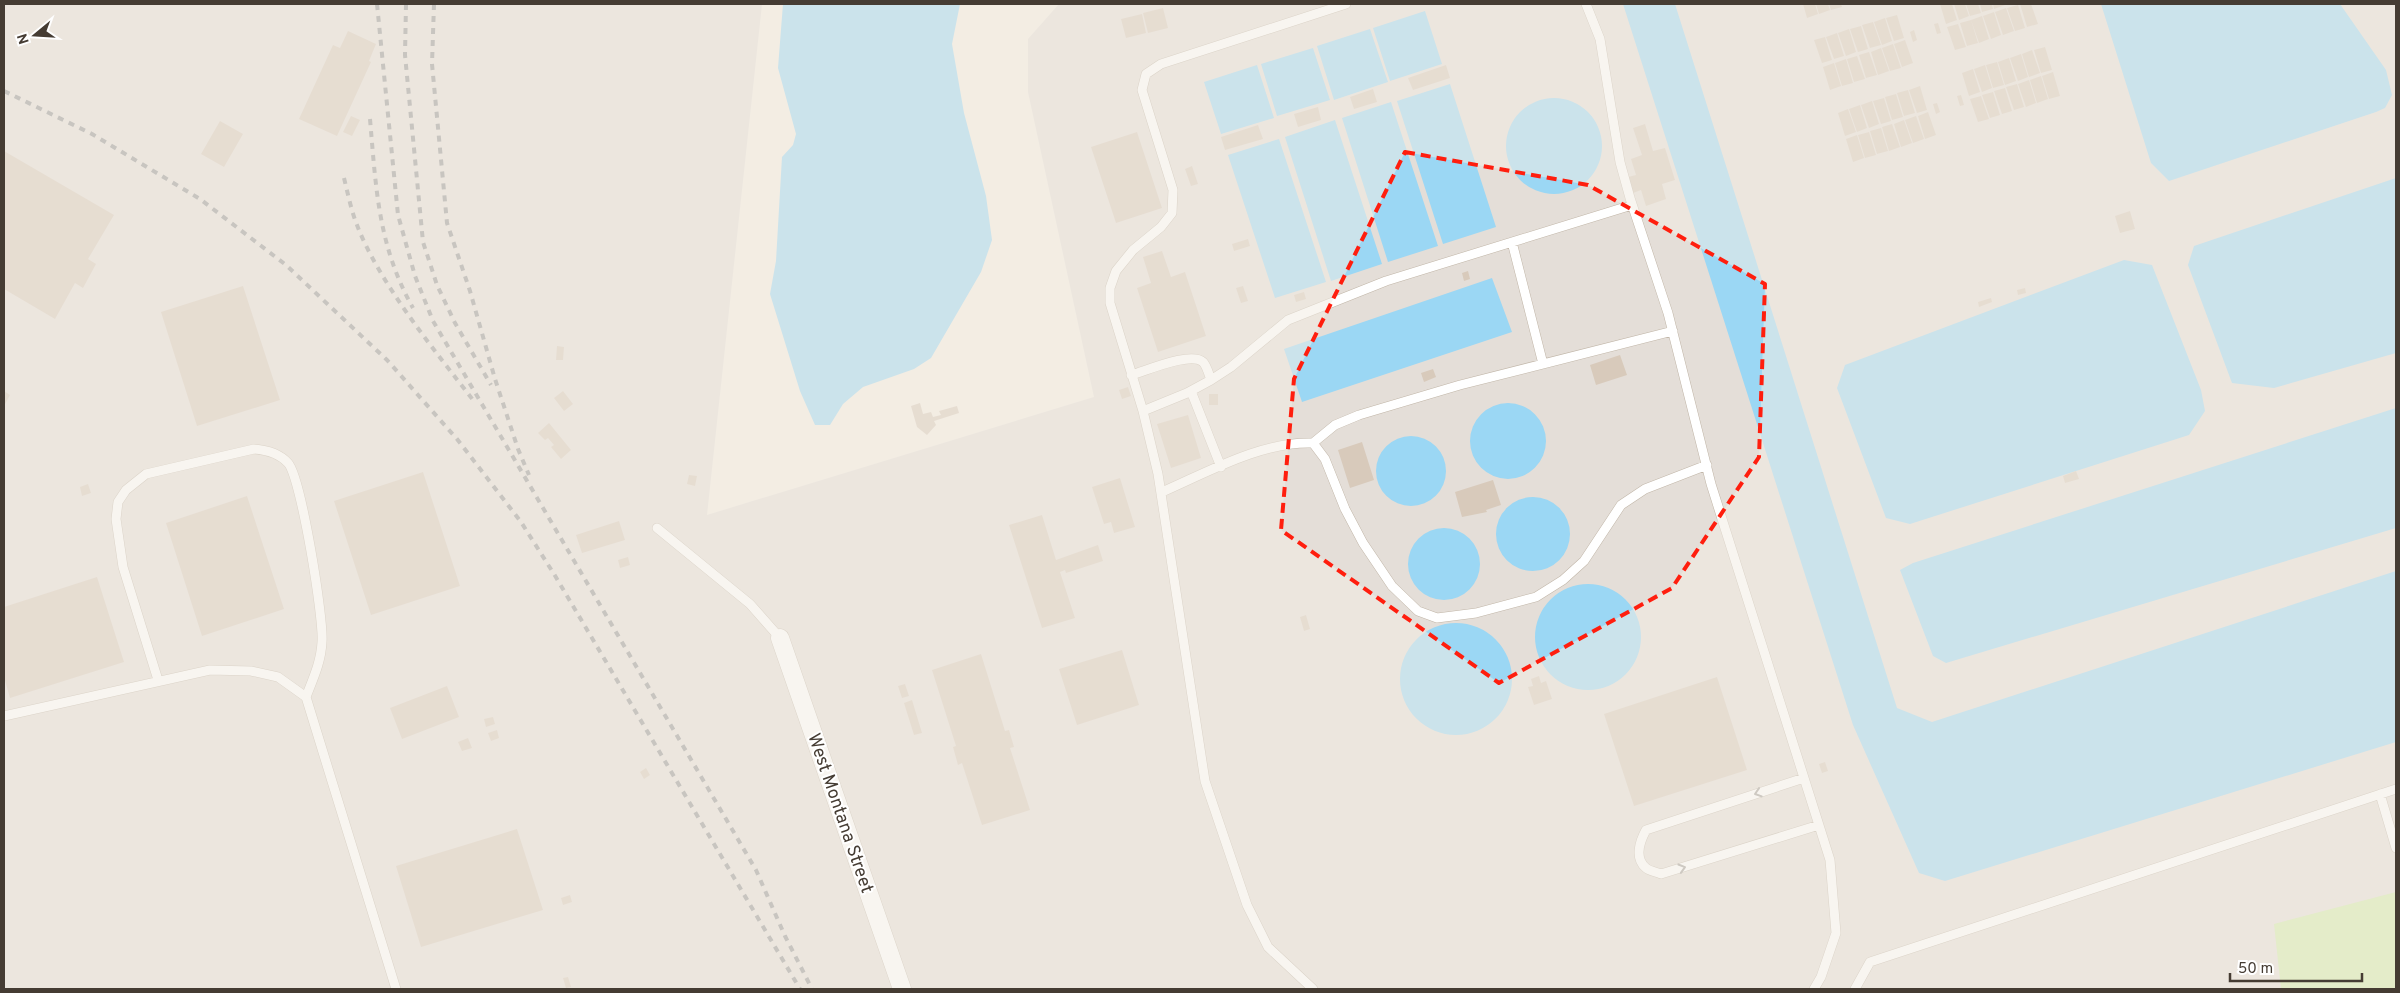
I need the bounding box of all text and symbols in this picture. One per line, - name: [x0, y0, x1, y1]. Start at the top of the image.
- north arrow: [10, 10, 60, 60]
- text: N: [14, 31, 34, 46]
- street label: West Montana Street: [801, 730, 878, 897]
- one-way arrow: [1754, 787, 1763, 797]
- one-way arrow: [1677, 863, 1685, 873]
- scale bar: [2230, 950, 2362, 982]
- text: 50 m: [2238, 960, 2273, 979]

